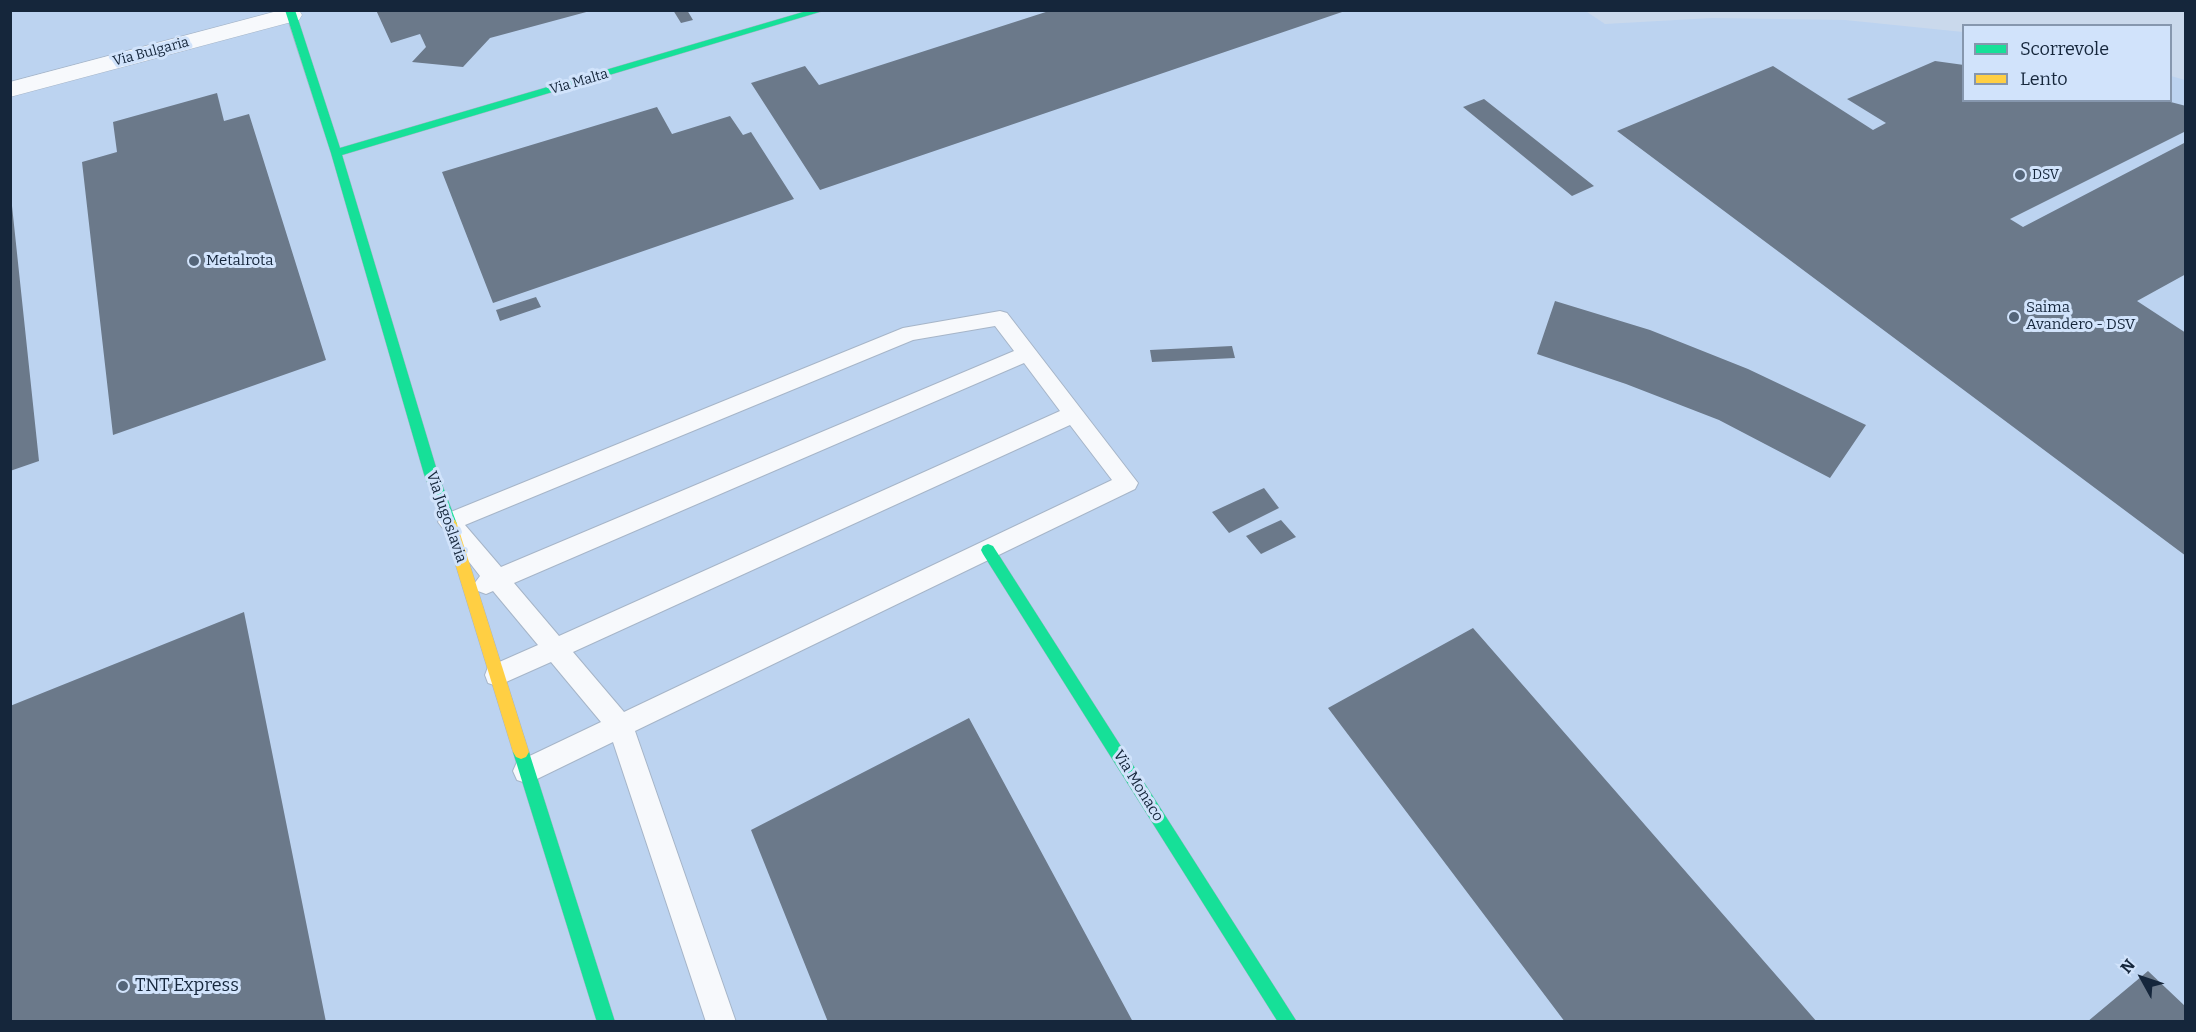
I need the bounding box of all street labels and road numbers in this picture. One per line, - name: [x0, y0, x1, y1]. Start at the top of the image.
- street label: Via Bulgaria: [111, 34, 191, 70]
- street label: Via Malta: [548, 66, 610, 98]
- street label: Via Jugoslavia: [422, 469, 470, 565]
- street label: Via Monaco: [1109, 747, 1167, 825]

